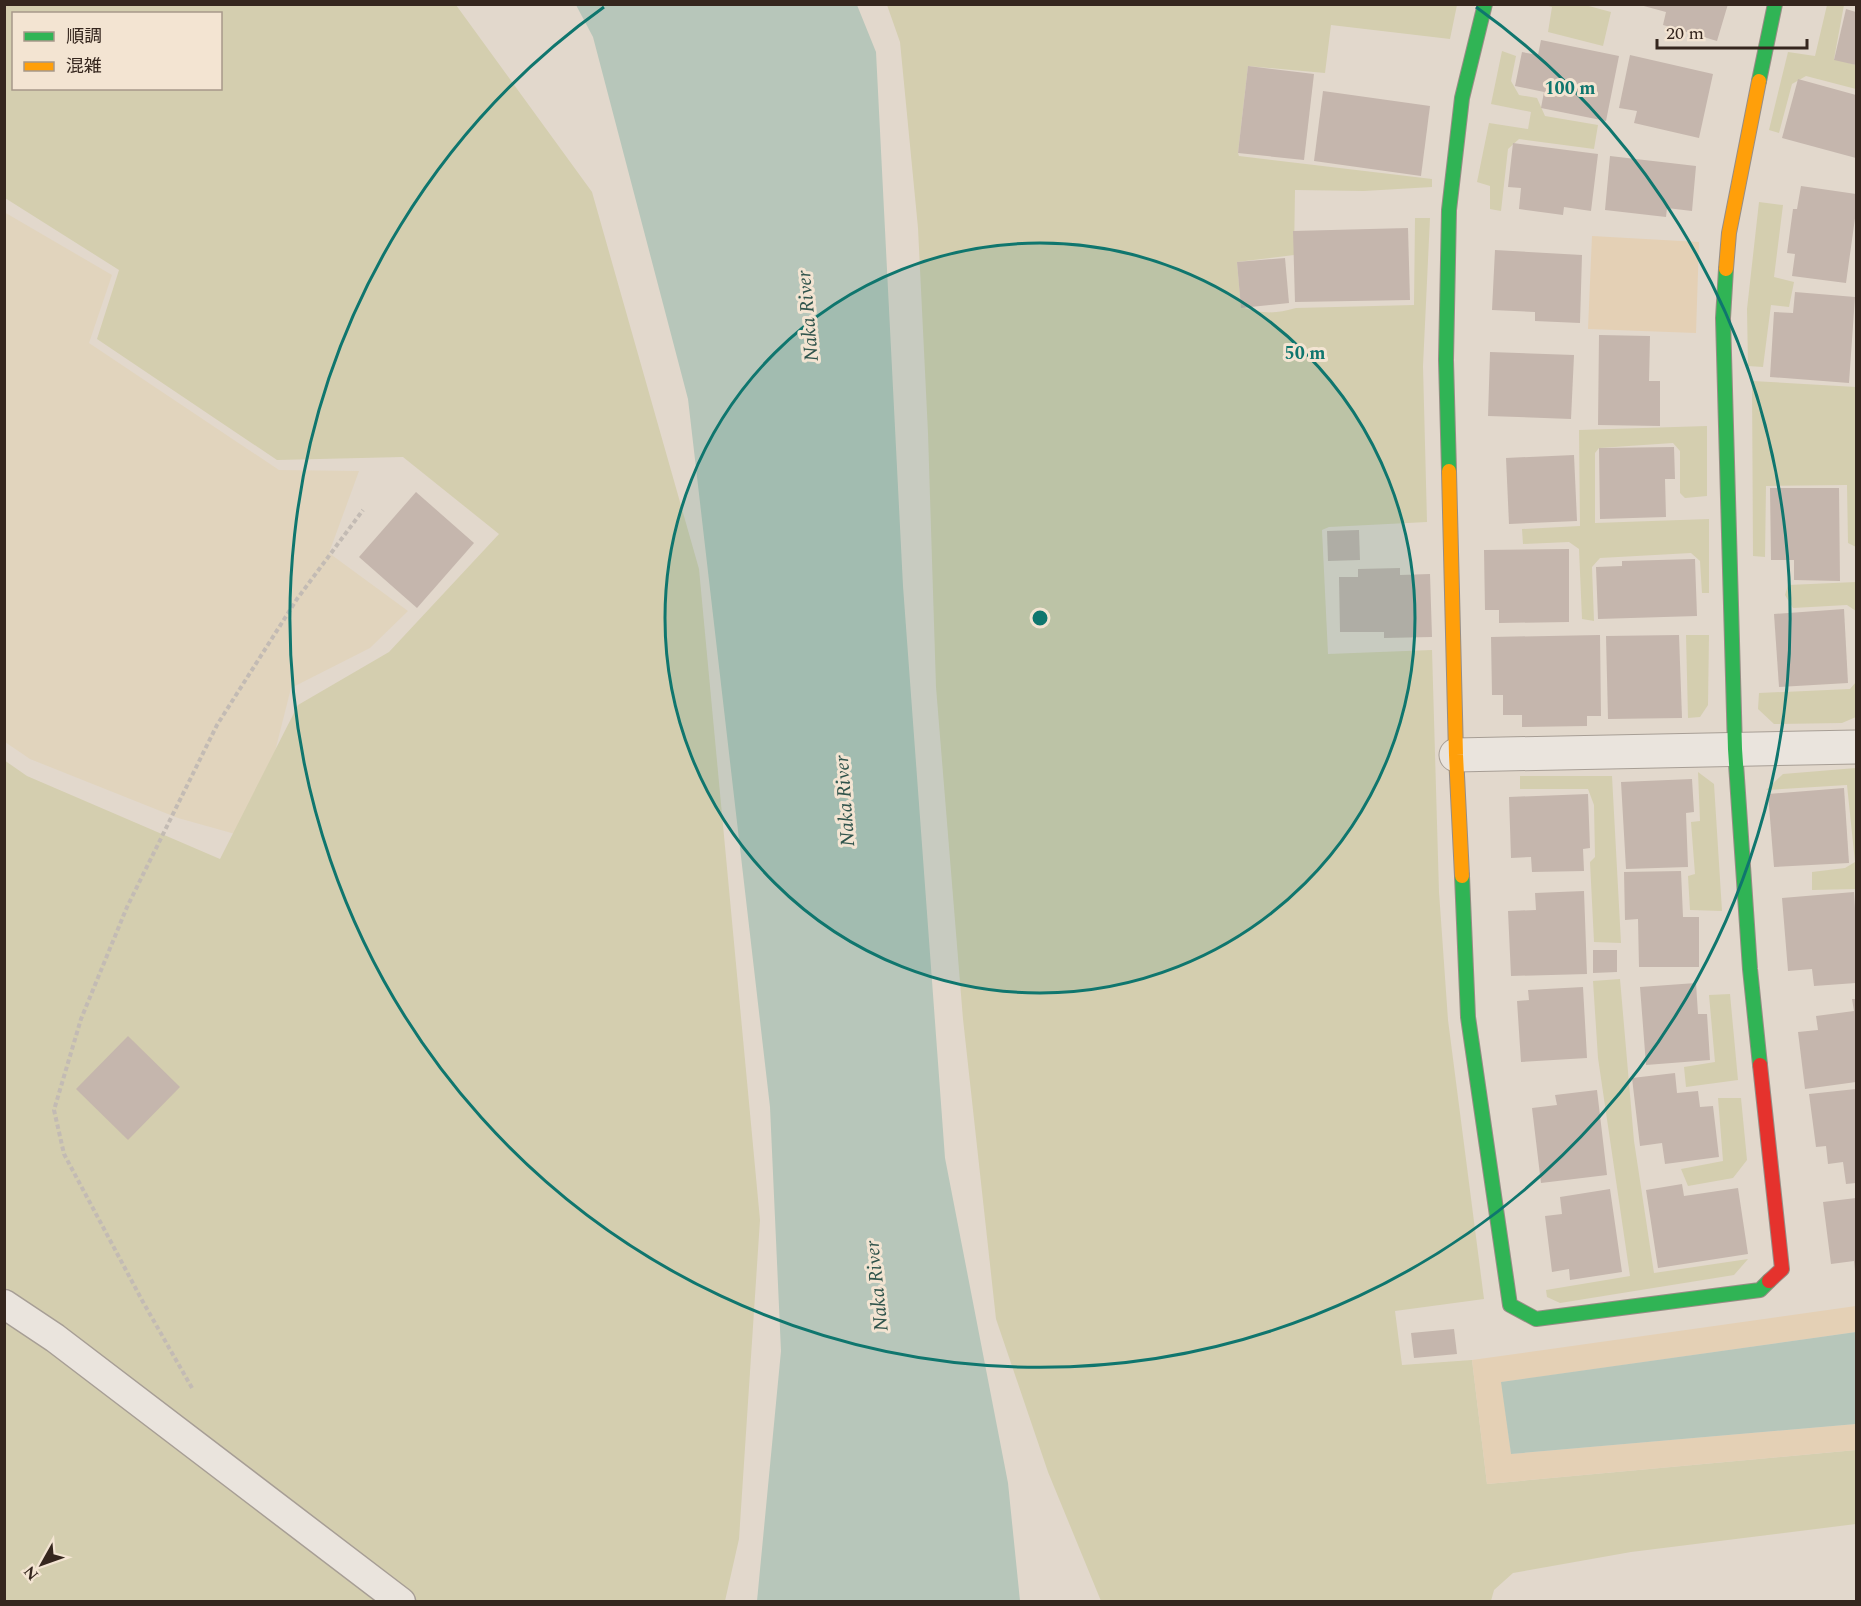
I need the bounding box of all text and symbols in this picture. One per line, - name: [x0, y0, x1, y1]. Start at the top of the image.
- legend: [12, 12, 222, 90]
- scale bar: [1657, 12, 1807, 50]
- text: 20 m: [1666, 20, 1704, 47]
- text: 順調: [66, 23, 102, 50]
- text: 混雑: [66, 53, 102, 80]
- text: 100 m: [1544, 75, 1596, 102]
- water label: Naka River: [789, 268, 827, 363]
- text: 50 m: [1285, 340, 1325, 367]
- centre of rings: [1030, 608, 1050, 628]
- water label: Naka River: [827, 753, 863, 848]
- water label: Naka River: [857, 1238, 897, 1333]
- north arrow: [12, 1534, 72, 1594]
- text: N: [18, 1560, 45, 1586]

